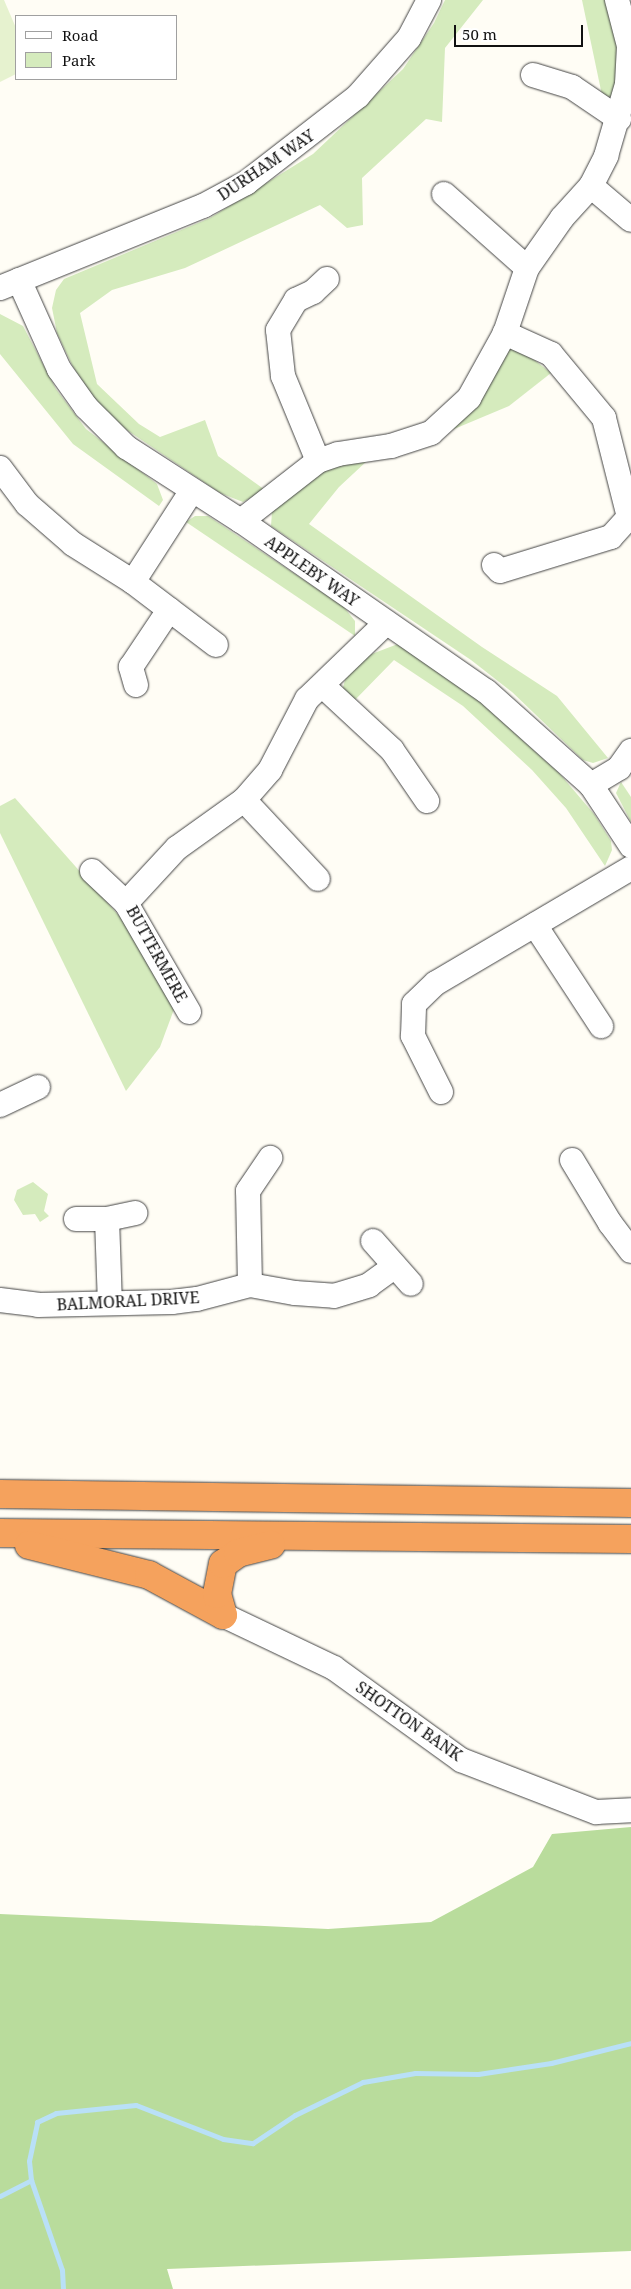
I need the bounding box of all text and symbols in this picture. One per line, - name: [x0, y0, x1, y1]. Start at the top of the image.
- legend: [15, 15, 178, 80]
- scale bar: [456, 15, 585, 47]
- text: 50 m: [462, 24, 497, 44]
- text: Road: [62, 25, 98, 45]
- text: Park: [62, 50, 95, 70]
- street label: DURHAM WAY: [214, 126, 318, 204]
- street label: APPLEBY WAY: [261, 531, 363, 611]
- street label: BUTTERMERE: [123, 902, 191, 1006]
- street label: BALMORAL DRIVE: [56, 1288, 200, 1314]
- street label: SHOTTON BANK: [352, 1677, 466, 1765]

